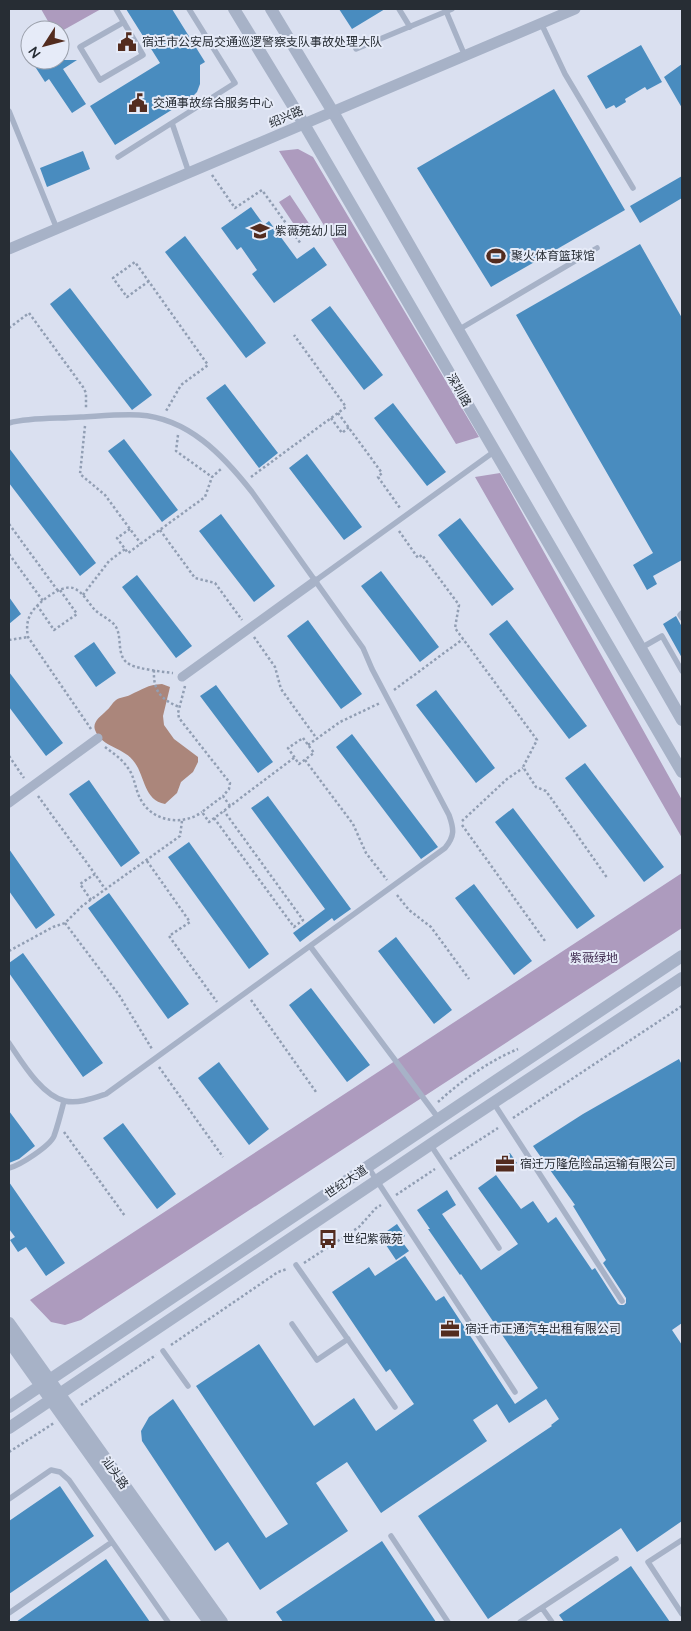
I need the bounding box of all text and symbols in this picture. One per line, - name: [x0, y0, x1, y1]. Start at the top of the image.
- north arrow: [20, 20, 70, 70]
- public building icon: 宿迁市公安局交通巡逻警察支队事故处理大队: [116, 31, 138, 53]
- place label: 宿迁市公安局交通巡逻警察支队事故处理大队: [142, 34, 382, 49]
- text: N: [24, 43, 45, 62]
- public building icon: 交通事故综合服务中心: [127, 92, 149, 114]
- place label: 交通事故综合服务中心: [153, 95, 273, 110]
- street label: 绍兴路: [266, 103, 305, 130]
- school or university icon: 紫薇苑幼儿园: [249, 220, 271, 242]
- place label: 紫薇苑幼儿园: [275, 223, 347, 238]
- sports icon: 聚火体育篮球馆: [485, 245, 507, 267]
- place label: 聚火体育篮球馆: [511, 248, 595, 263]
- street label: 深圳路: [444, 370, 475, 409]
- park label: 紫薇绿地: [570, 950, 618, 965]
- office icon: 宿迁万隆危险品运输有限公司: [494, 1153, 516, 1175]
- place label: 宿迁万隆危险品运输有限公司: [520, 1156, 676, 1171]
- street label: 世纪大道: [322, 1162, 370, 1201]
- bus stop icon: 世纪紫薇苑: [317, 1228, 339, 1250]
- place label: 世纪紫薇苑: [343, 1231, 403, 1246]
- office icon: 宿迁市正通汽车出租有限公司: [439, 1318, 461, 1340]
- place label: 宿迁市正通汽车出租有限公司: [465, 1321, 621, 1336]
- street label: 汕头路: [99, 1454, 132, 1492]

